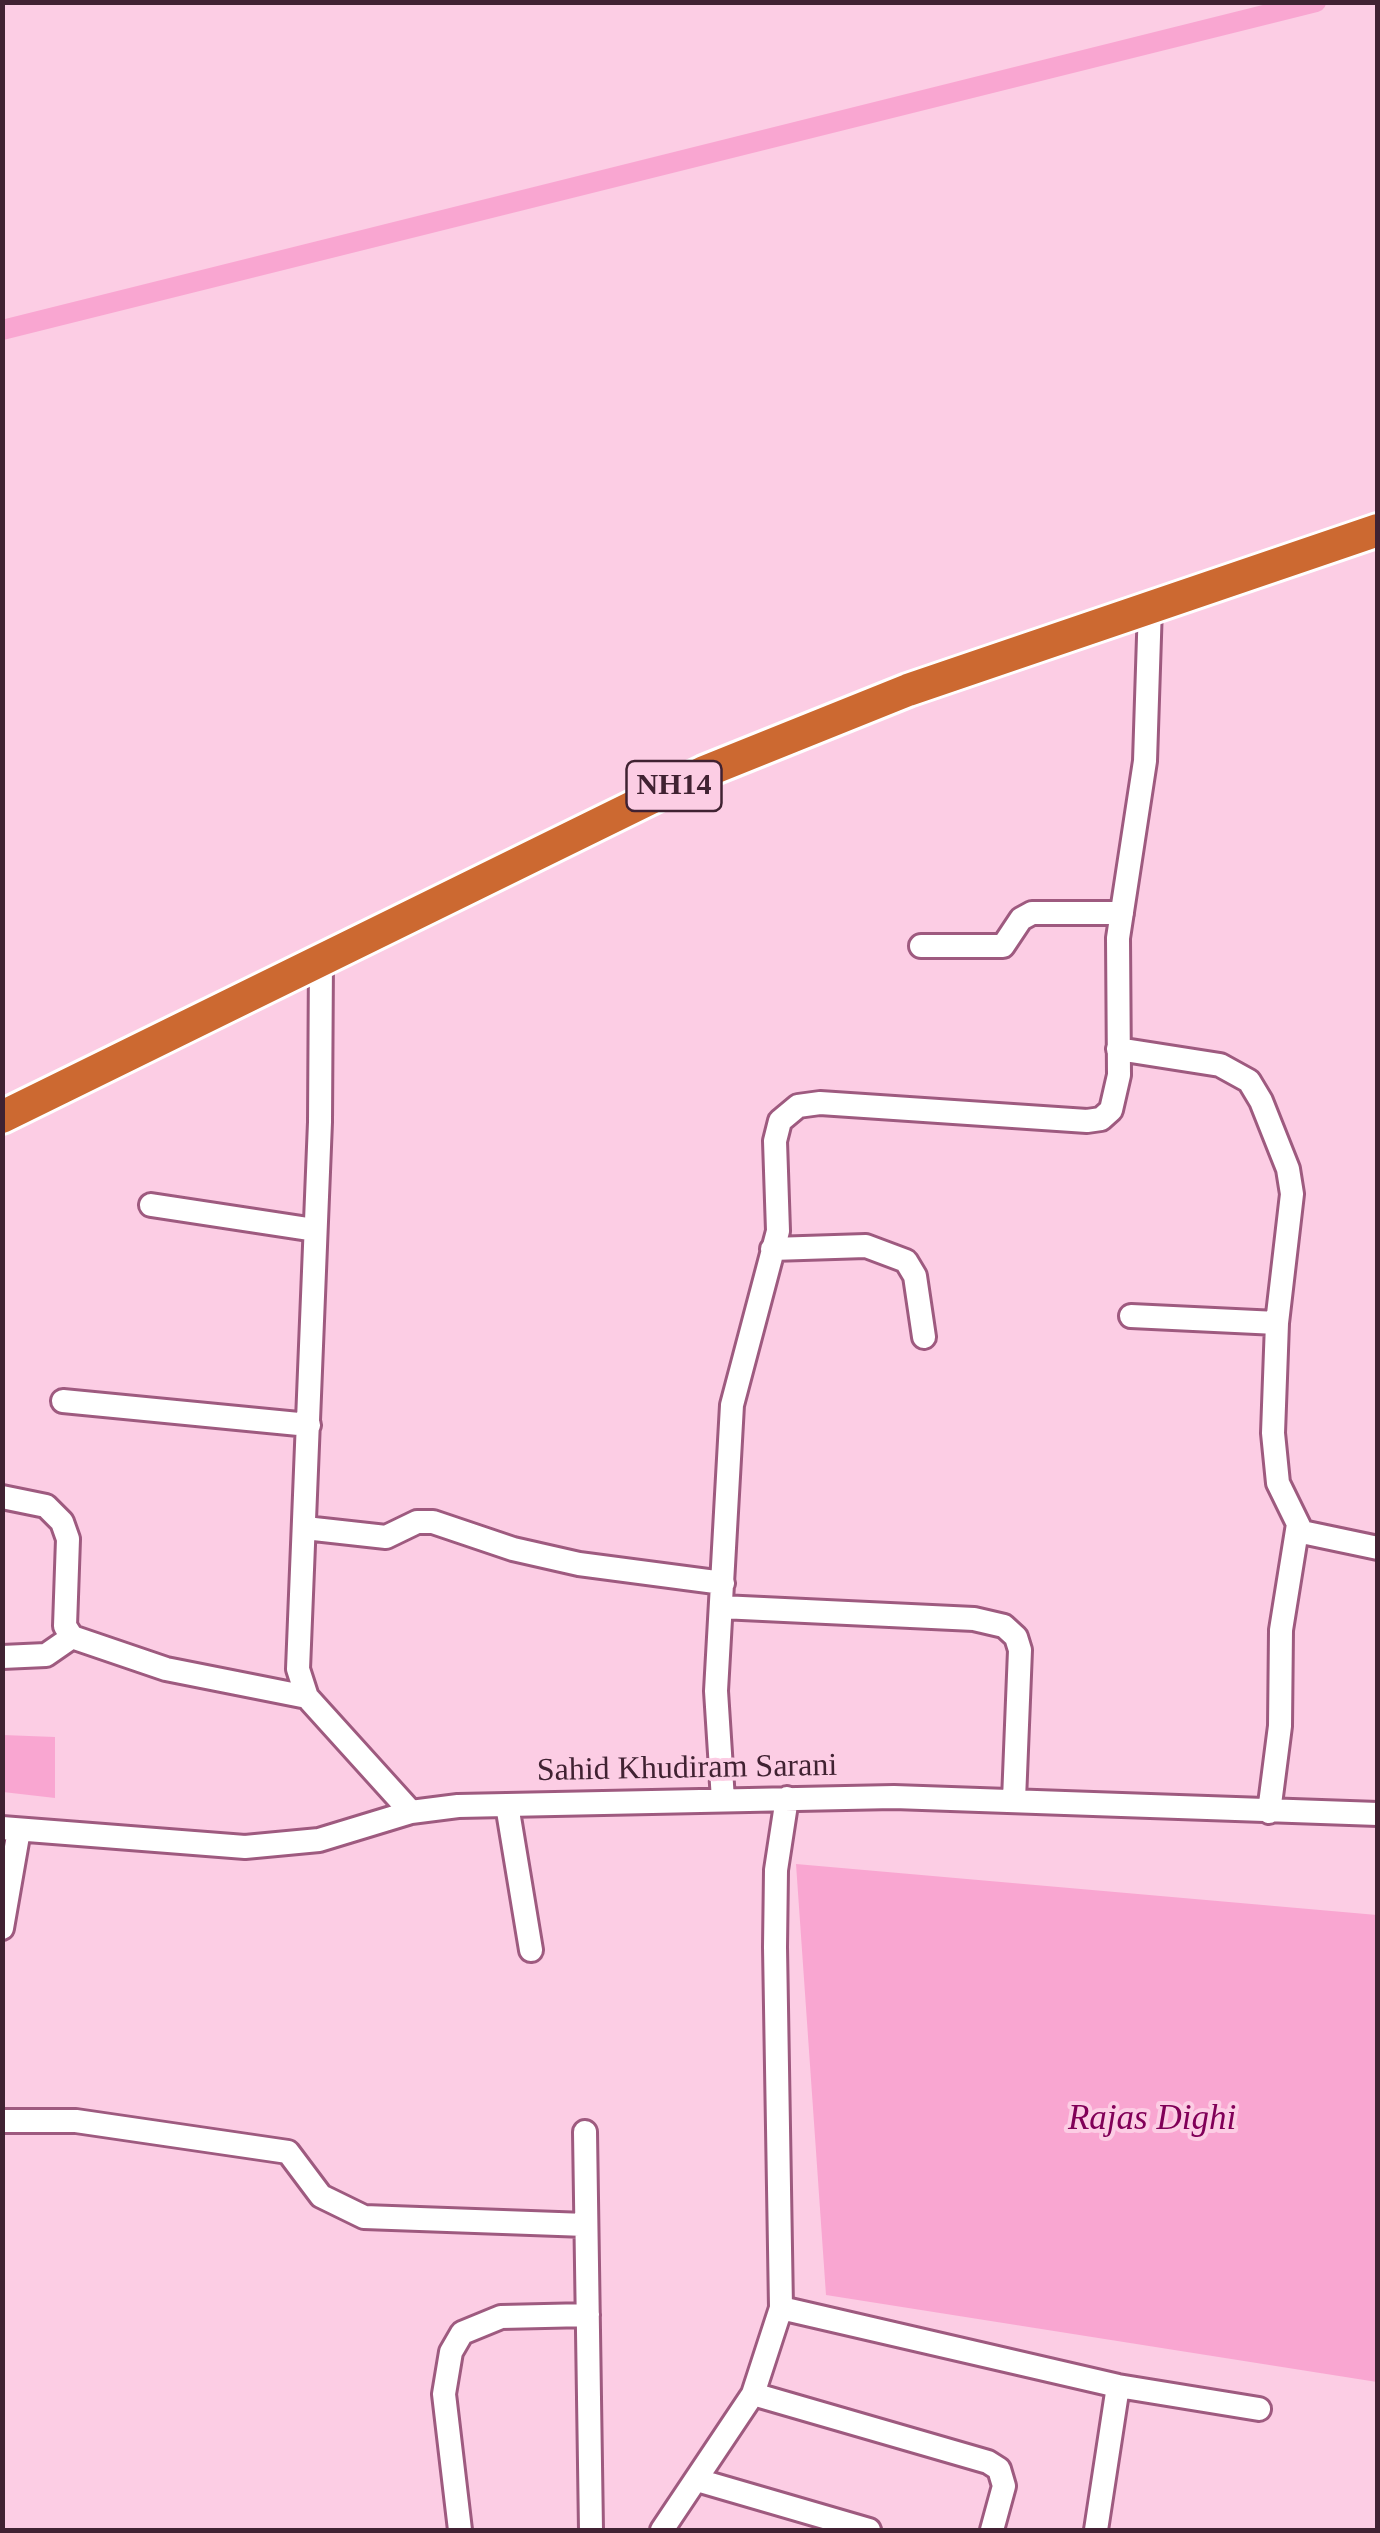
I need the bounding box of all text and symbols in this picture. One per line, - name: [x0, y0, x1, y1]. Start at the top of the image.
- road number: NH14: [626, 761, 722, 811]
- street label: Sahid Khudiram Sarani: [536, 1747, 838, 1791]
- water label: Rajas Dighi: [1068, 2099, 1236, 2141]

